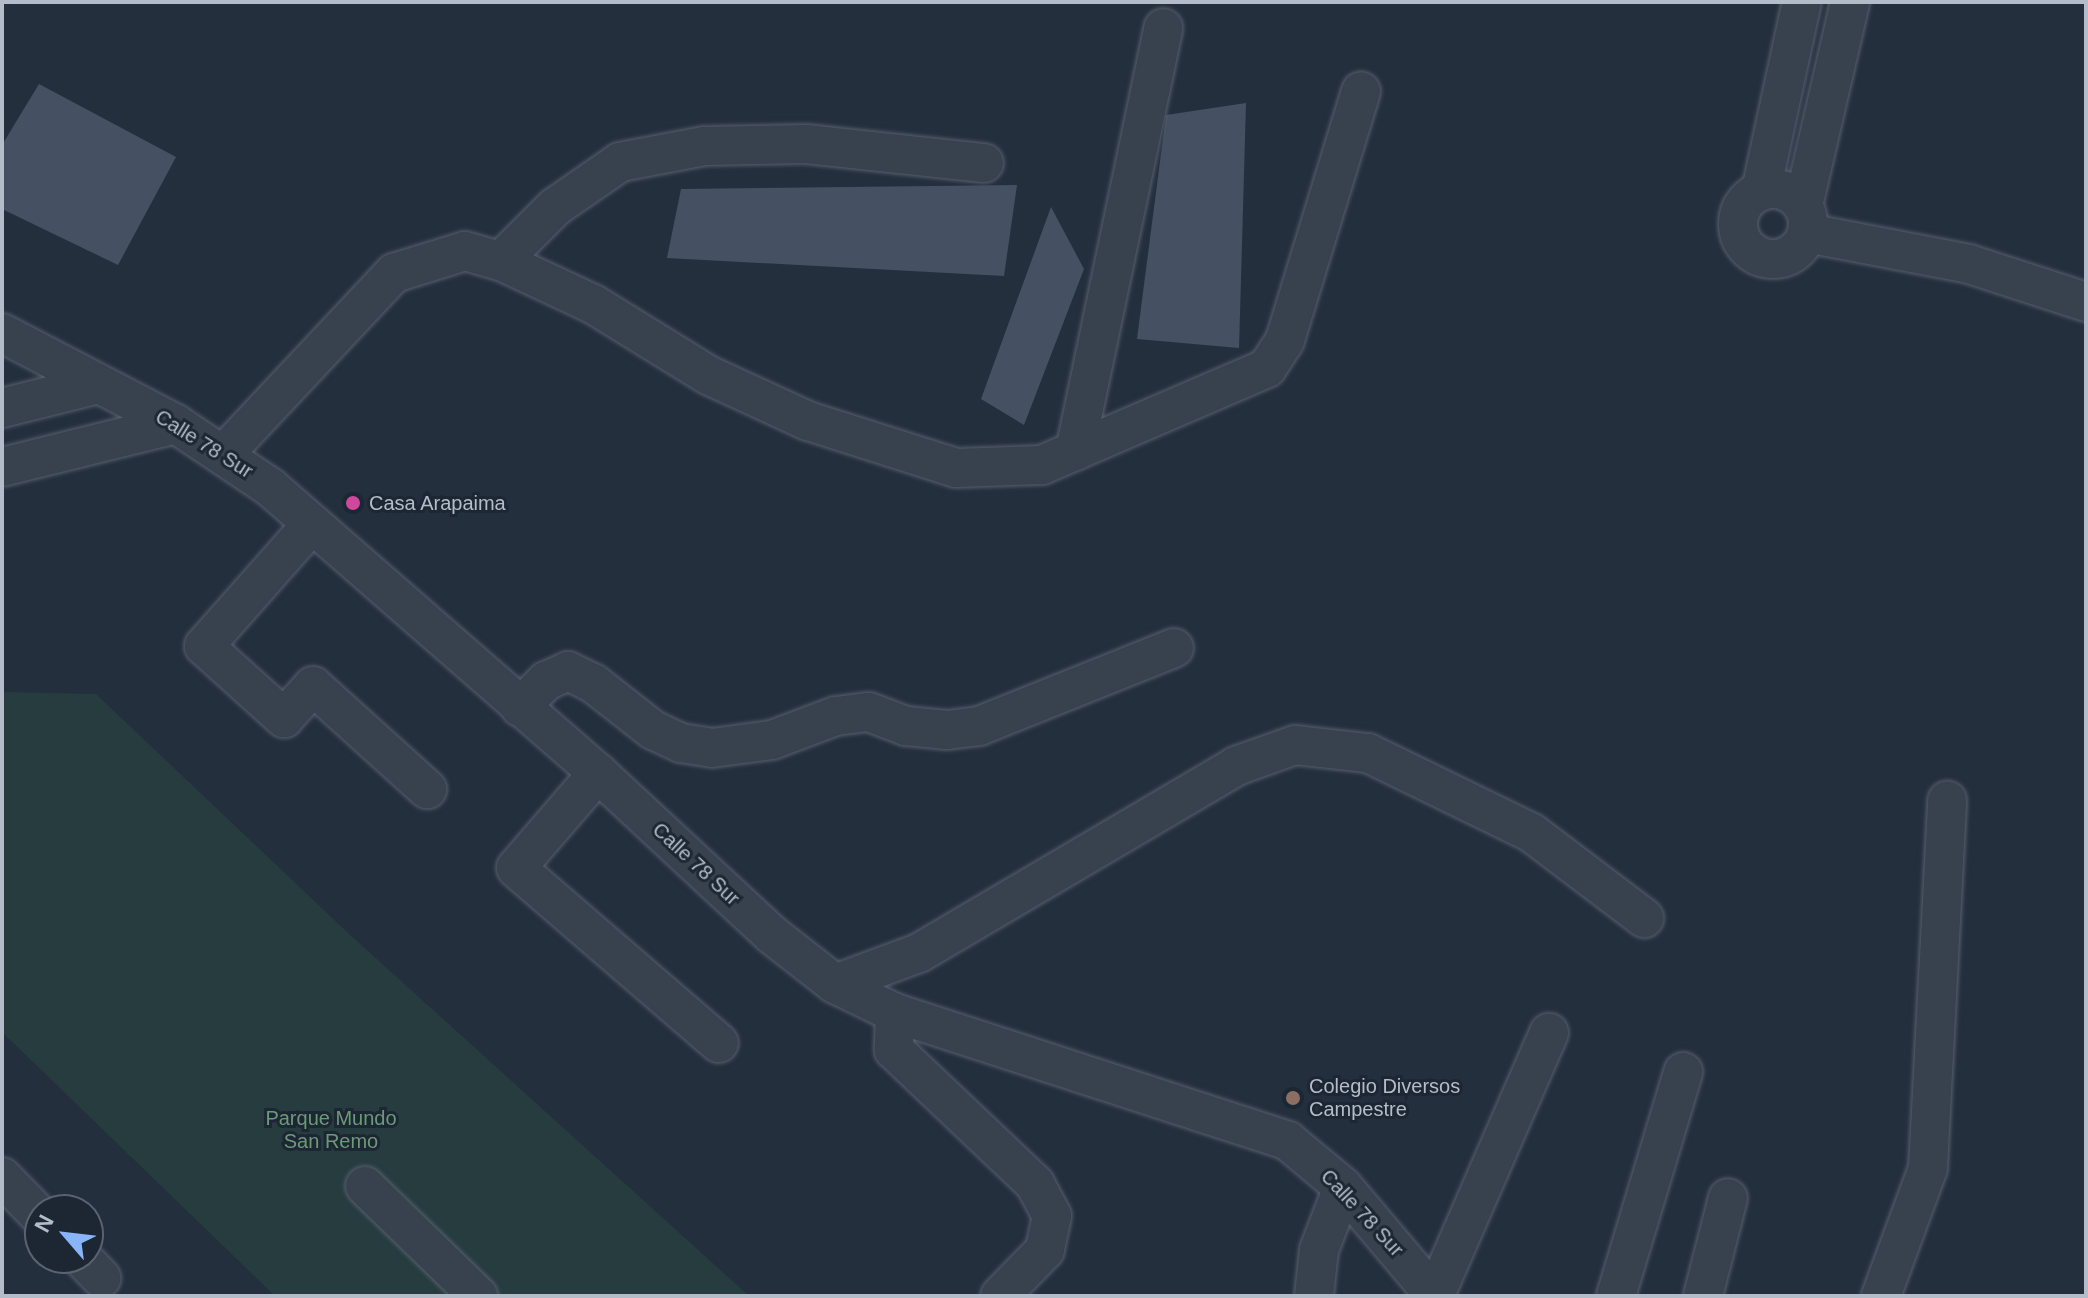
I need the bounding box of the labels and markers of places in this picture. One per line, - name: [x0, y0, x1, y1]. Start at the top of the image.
- place label: Casa Arapaima: [369, 491, 507, 515]
- marker: Casa Arapaima: [344, 494, 362, 512]
- place label: Colegio Diversos Campestre: [1309, 1074, 1460, 1121]
- marker: Colegio Diversos Campestre: [1284, 1089, 1302, 1107]

